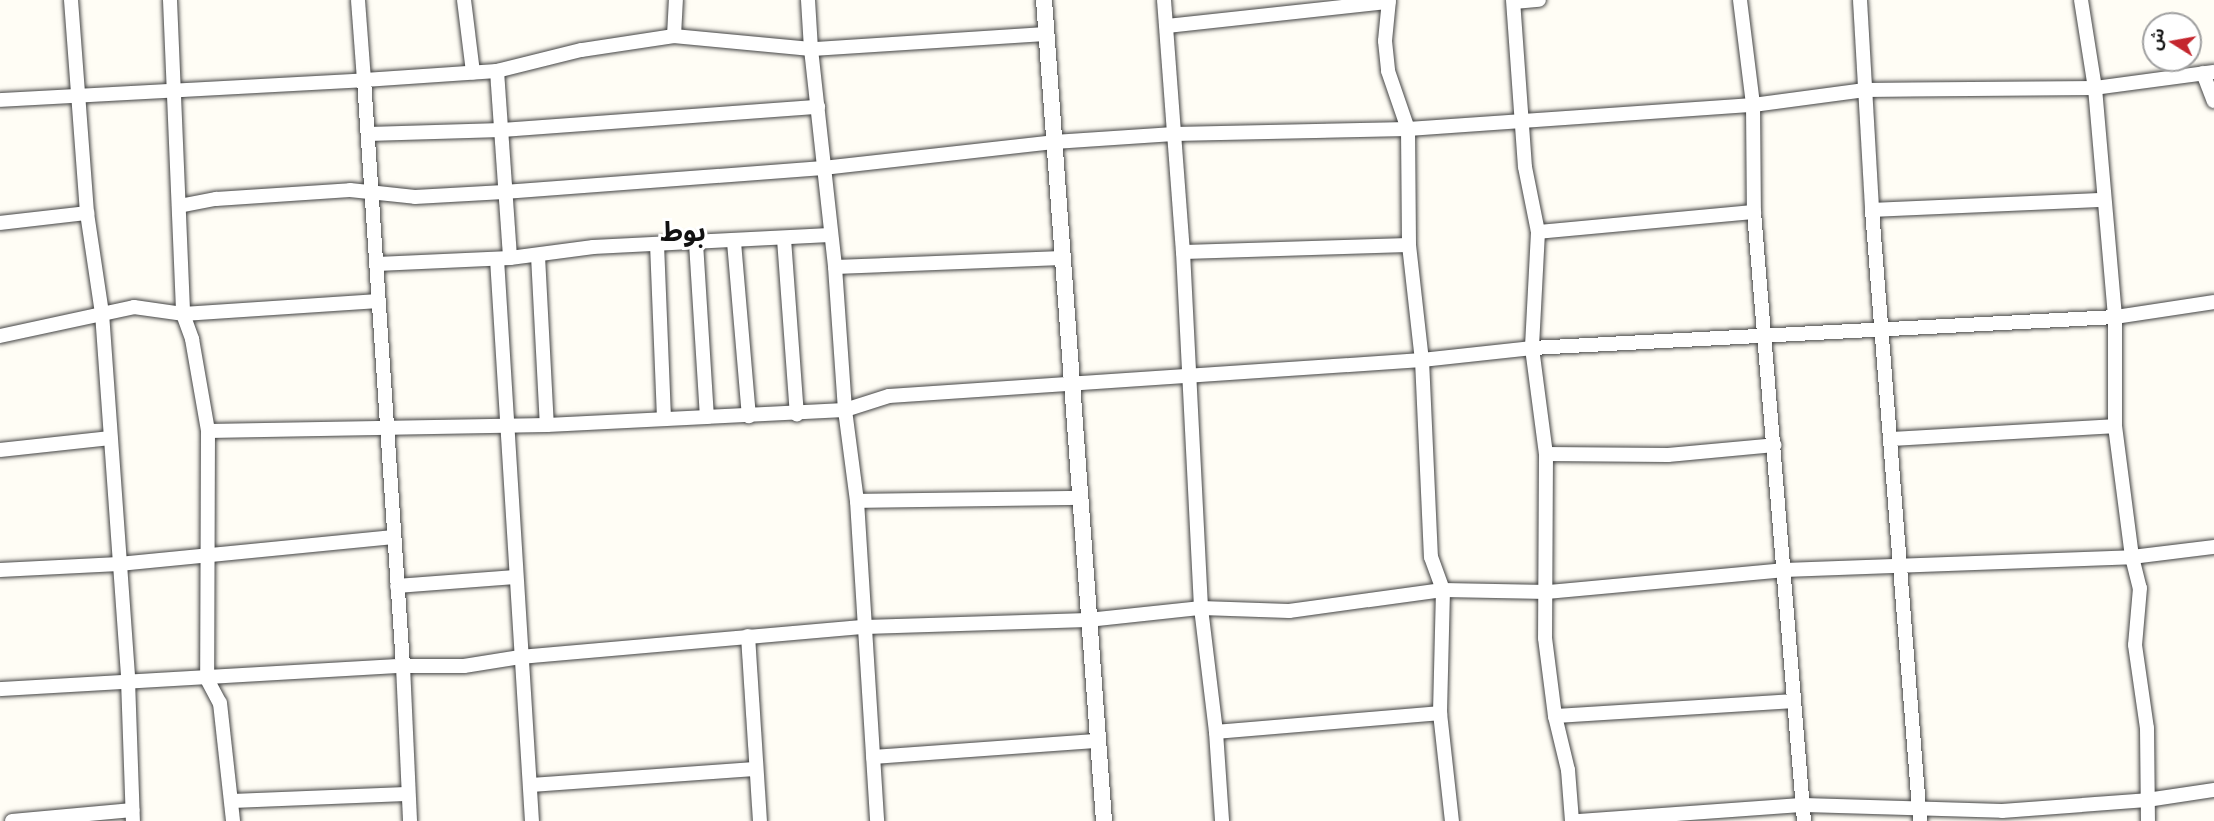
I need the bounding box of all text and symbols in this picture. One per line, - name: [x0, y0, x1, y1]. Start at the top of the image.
- north arrow: [2142, 12, 2202, 72]
- text: ش: [2143, 26, 2169, 52]
- district label: بوط: [660, 216, 706, 248]

